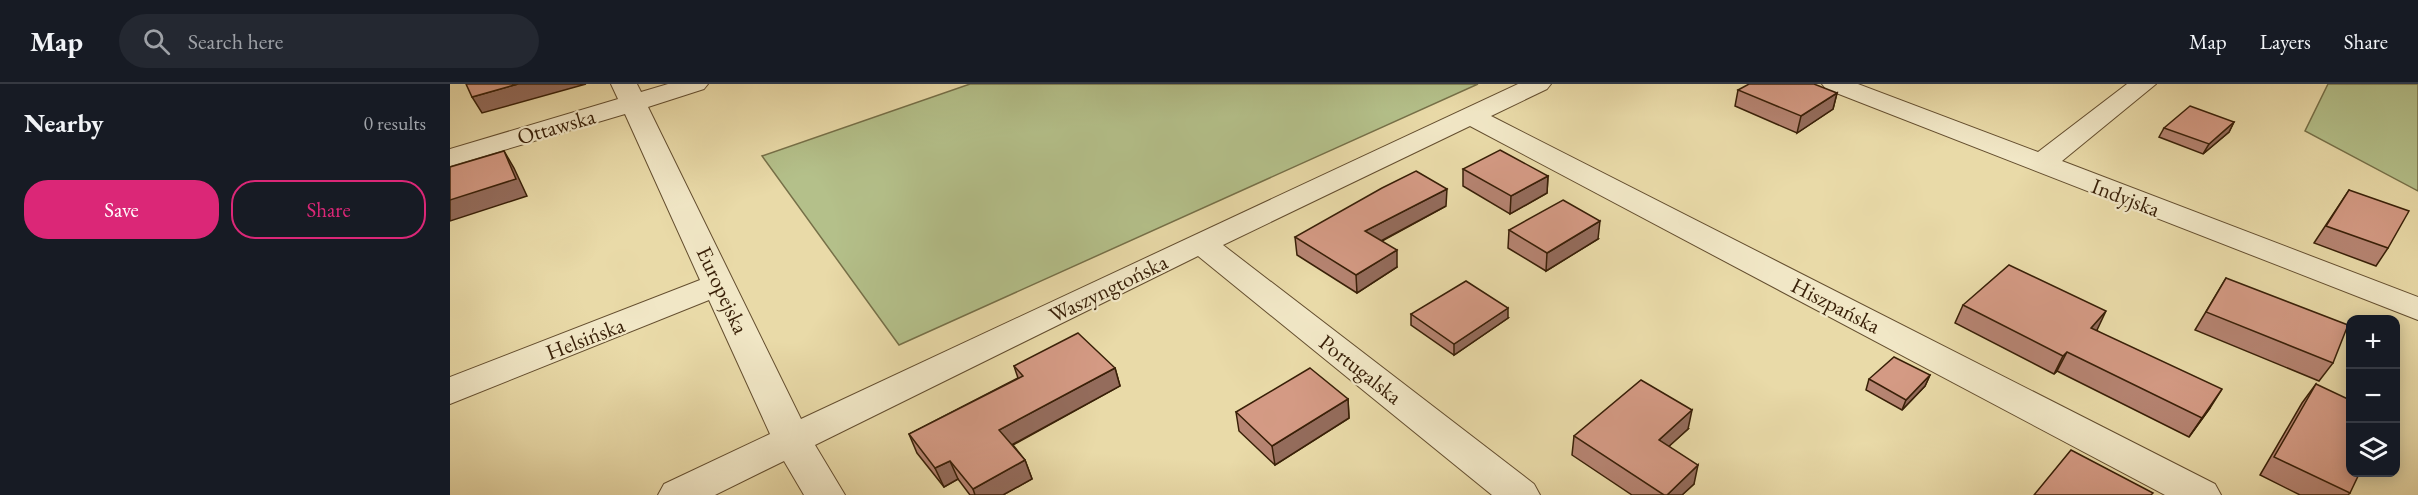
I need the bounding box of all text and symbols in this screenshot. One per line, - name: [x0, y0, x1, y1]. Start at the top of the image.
- search box: [119, 14, 539, 68]
- text: Map: [30, 23, 83, 59]
- icon: search: [140, 25, 173, 58]
- text: Search here: [188, 27, 283, 56]
- text: Map: [2189, 28, 2227, 55]
- text: Layers: [2260, 28, 2311, 55]
- text: Share: [2344, 28, 2388, 55]
- street label: Ottawska: [514, 101, 599, 151]
- text: Nearby: [24, 106, 104, 140]
- text: 0 results: [363, 110, 426, 136]
- street label: Indyjska: [2087, 171, 2164, 224]
- button: Save: [24, 180, 219, 239]
- button: Share: [231, 180, 426, 239]
- street label: Europejska: [690, 242, 756, 339]
- street label: Waszyngtońska: [1044, 247, 1173, 330]
- street label: Hiszpańska: [1786, 271, 1885, 340]
- street label: Helsińska: [542, 310, 629, 367]
- map controls: [2346, 315, 2400, 477]
- button: +: [2346, 315, 2400, 369]
- street label: Portugalska: [1313, 328, 1408, 411]
- button: −: [2346, 369, 2400, 423]
- button: layers: [2346, 423, 2400, 477]

